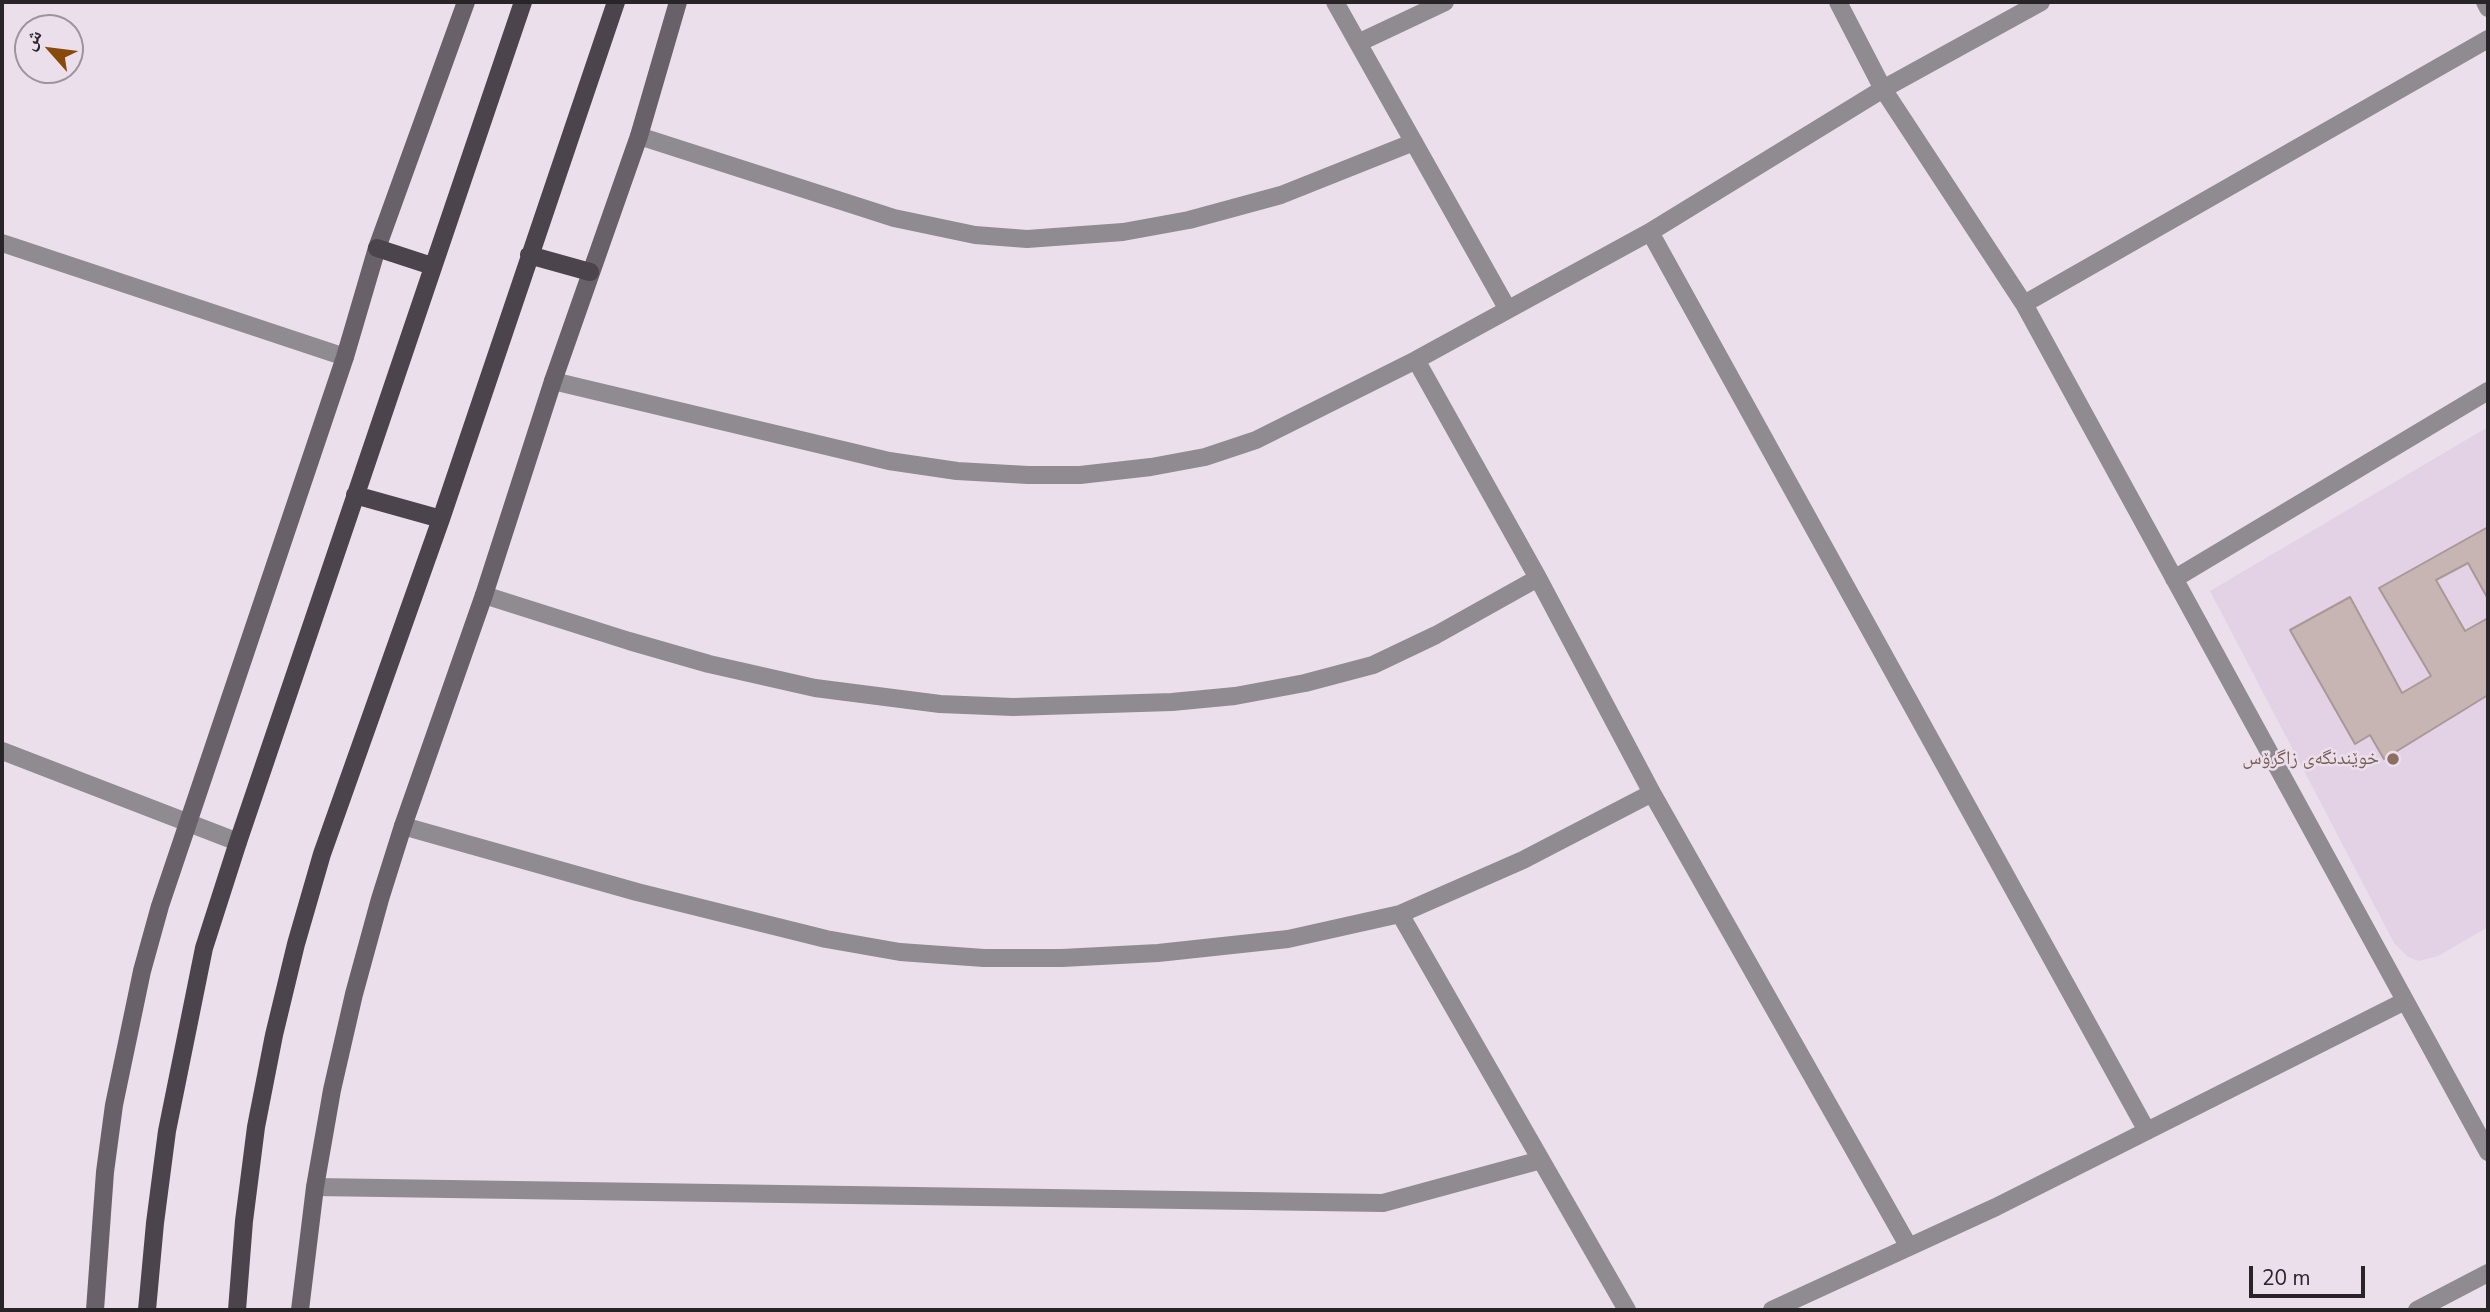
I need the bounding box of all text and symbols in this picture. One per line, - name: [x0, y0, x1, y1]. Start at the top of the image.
- north arrow: [14, 14, 84, 84]
- text: ش: [16, 25, 48, 55]
- place label: خوێندنگەی زاگرۆس: [2242, 748, 2379, 770]
- marker: خوێندنگەی زاگرۆس: [2385, 751, 2401, 767]
- scale bar: [2252, 1252, 2368, 1296]
- text: 20 m: [2262, 1264, 2311, 1292]

